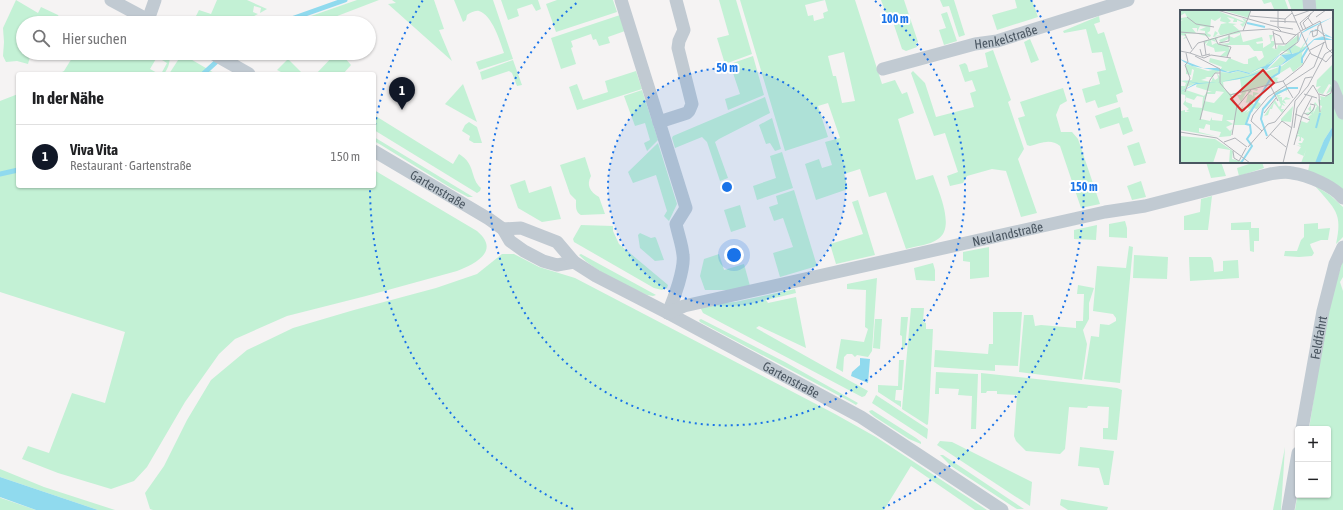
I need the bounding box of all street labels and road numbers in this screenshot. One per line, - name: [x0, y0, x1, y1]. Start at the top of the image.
- street label: Henkelstraße: [973, 21, 1039, 52]
- street label: Gartenstraße: [408, 167, 469, 212]
- street label: Neulandstraße: [971, 219, 1044, 249]
- street label: Feldfahrt: [1307, 314, 1330, 360]
- street label: Gartenstraße: [760, 358, 822, 401]

